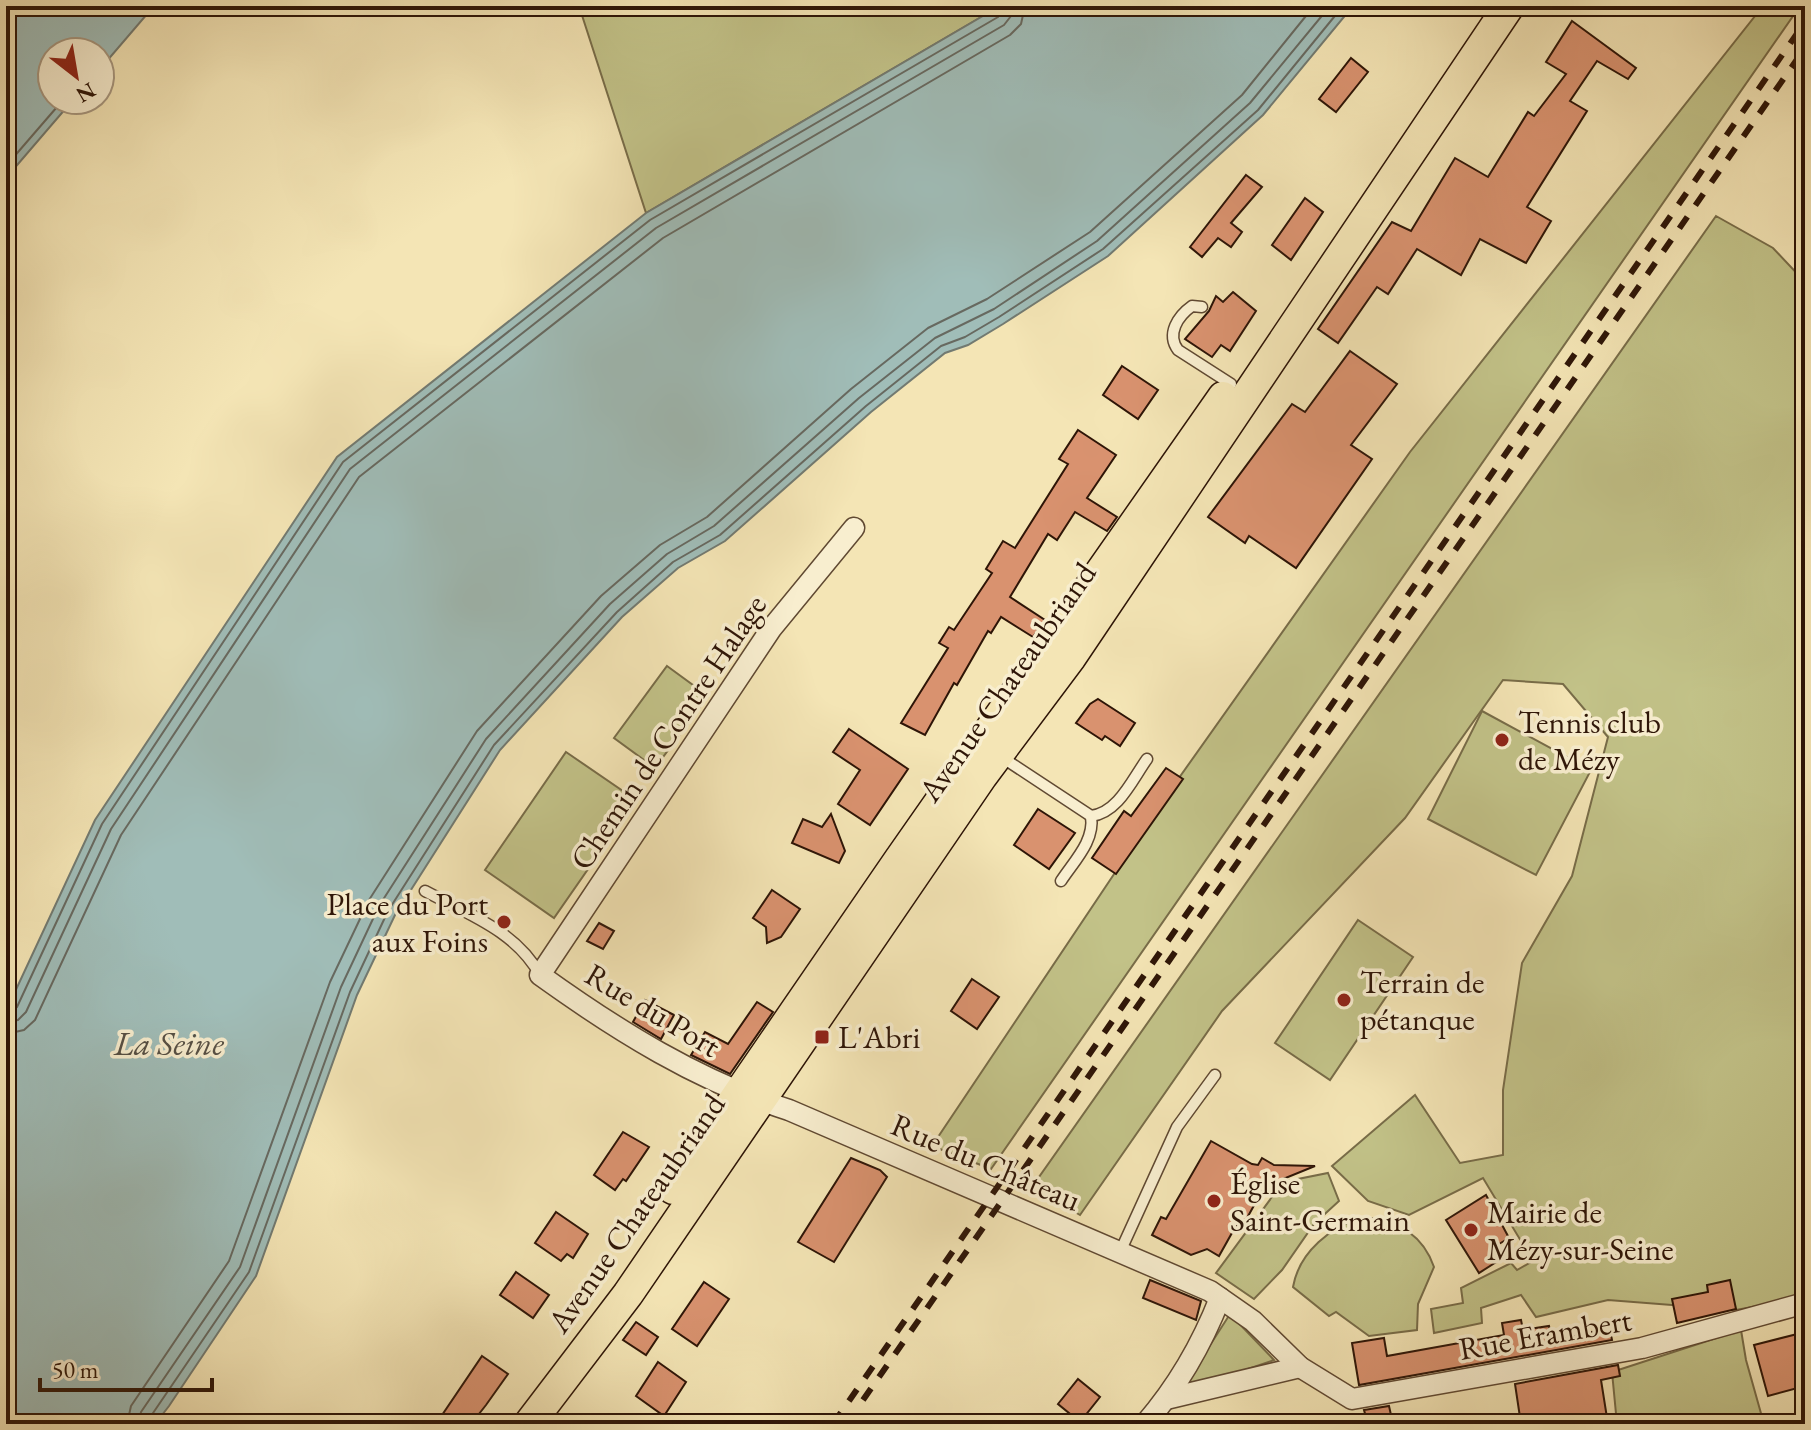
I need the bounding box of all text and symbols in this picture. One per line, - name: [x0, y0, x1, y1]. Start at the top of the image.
- north arrow: [36, 36, 116, 116]
- text: N: [71, 76, 101, 110]
- street label: Avenue Chateaubriand: [908, 553, 1106, 811]
- street label: Chemin de Contre Halage: [560, 586, 776, 878]
- place label: Tennis club de Mézy: [1518, 701, 1661, 780]
- marker: Tennis club de Mézy: [1493, 731, 1511, 749]
- place label: Place du Port aux Foins: [327, 883, 488, 962]
- marker: Place du Port aux Foins: [495, 913, 513, 931]
- street label: Rue du Port: [578, 953, 728, 1067]
- place label: Terrain de pétanque: [1360, 961, 1485, 1040]
- marker: Terrain de pétanque: [1335, 991, 1353, 1009]
- place label: L'Abri: [838, 1016, 920, 1058]
- water label: La Seine: [113, 1021, 224, 1065]
- marker: L'Abri: [813, 1028, 831, 1046]
- street label: Avenue Chateaubriand: [537, 1084, 735, 1342]
- street label: Rue du Château: [885, 1103, 1087, 1221]
- place label: Église Saint-Germain: [1230, 1162, 1410, 1241]
- place label: Mairie de Mézy-sur-Seine: [1487, 1191, 1674, 1270]
- marker: Église Saint-Germain: [1205, 1192, 1223, 1210]
- marker: Mairie de Mézy-sur-Seine: [1462, 1221, 1480, 1239]
- street label: Rue Erambert: [1455, 1298, 1635, 1370]
- scale bar: [40, 1342, 212, 1392]
- text: 50 m: [52, 1354, 99, 1385]

